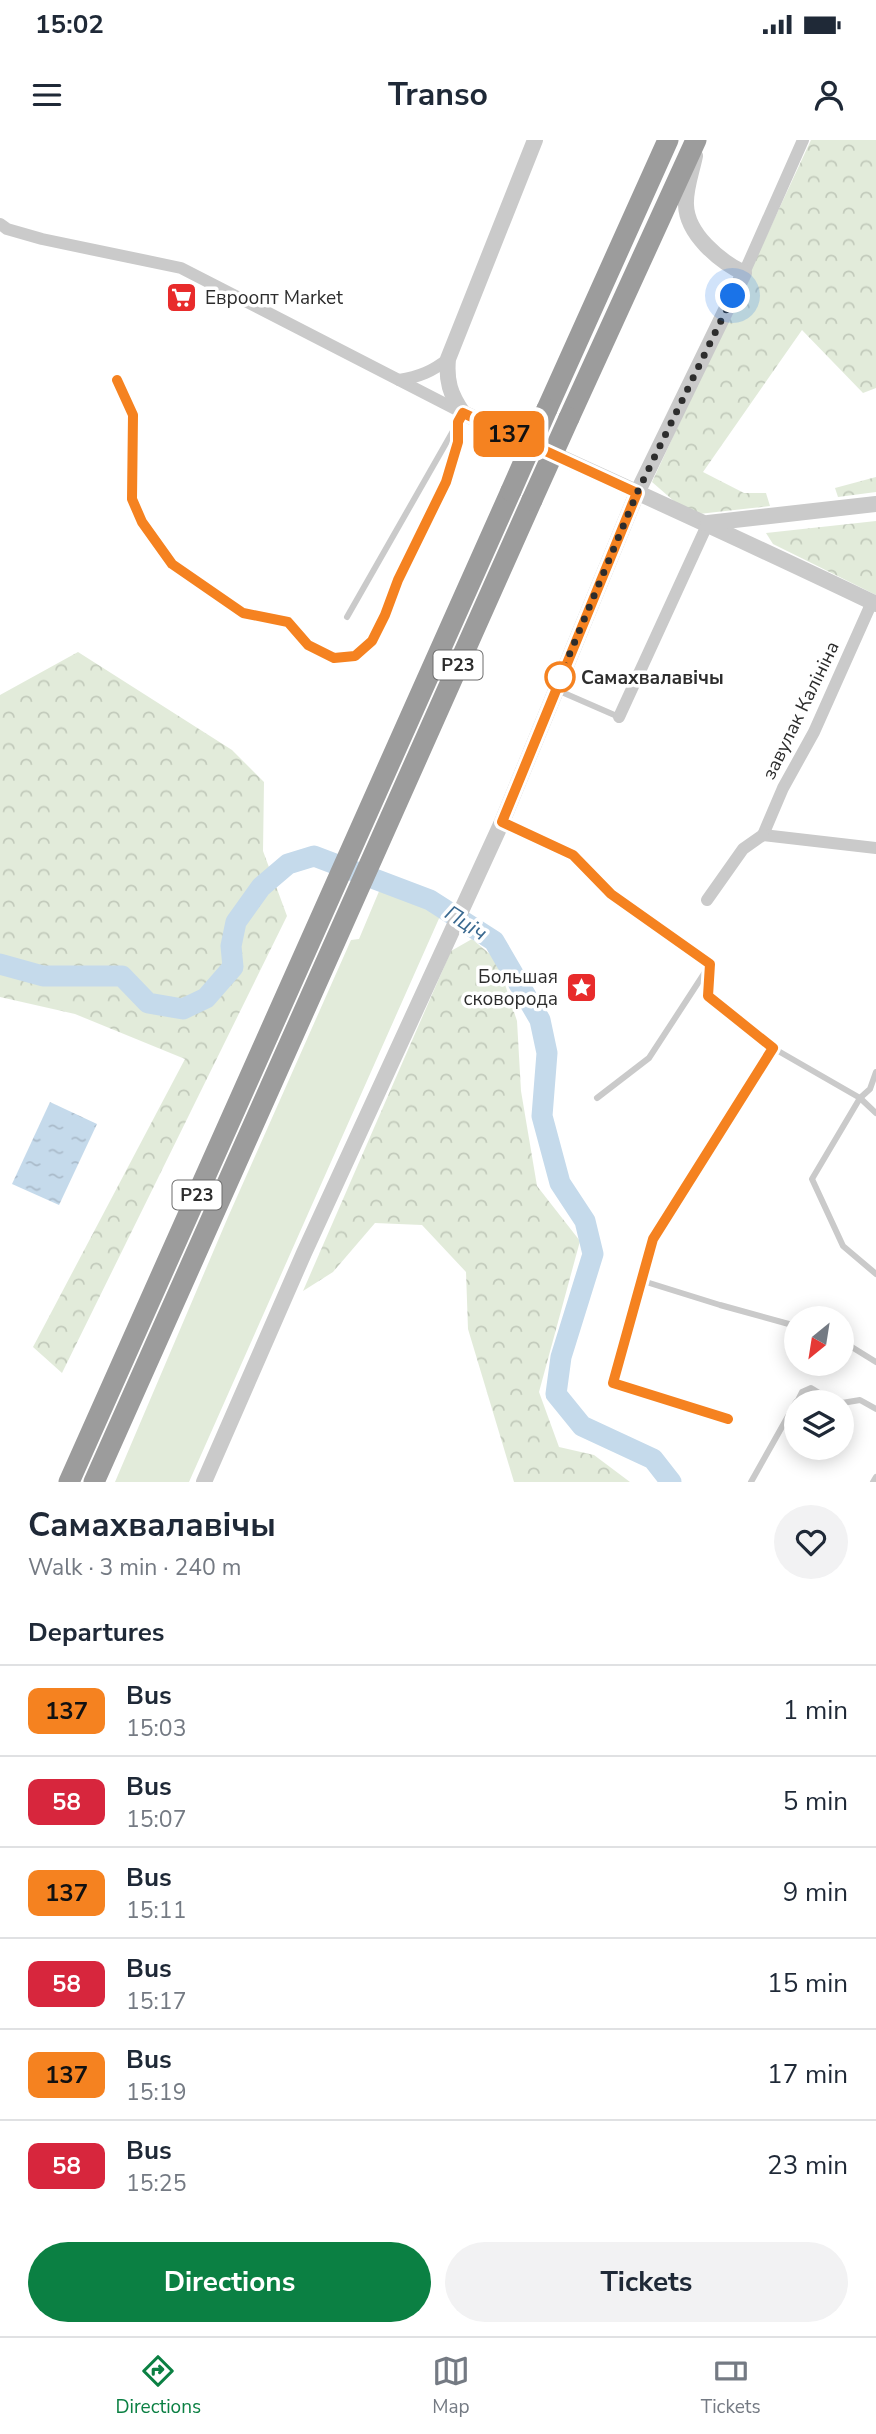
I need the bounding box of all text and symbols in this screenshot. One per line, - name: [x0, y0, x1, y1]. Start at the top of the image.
- text: 15:02: [35, 7, 104, 42]
- text: Transo: [388, 73, 488, 116]
- icon: menu: [28, 76, 66, 114]
- icon: person: [810, 76, 848, 114]
- your location: [715, 278, 750, 313]
- supermarket icon: Евроопт Market: [165, 280, 199, 314]
- place label: Евроопт Market: [205, 285, 343, 311]
- line badge: 137: [469, 411, 549, 457]
- text: 137: [487, 418, 531, 450]
- street label: завулак Калініна: [756, 637, 846, 784]
- road number: Р23: [434, 650, 482, 680]
- marker: Самахвалавічы: [545, 662, 575, 692]
- place label: Самахвалавічы: [581, 665, 724, 691]
- water label: Пціч: [439, 899, 493, 947]
- place label: Большая сковорода: [464, 964, 558, 1012]
- place icon: Большая сковорода: [564, 970, 598, 1004]
- road number: Р23: [172, 1180, 222, 1210]
- north arrow: [784, 1306, 854, 1376]
- map controls: [784, 1306, 854, 1460]
- button: layers: [784, 1390, 854, 1460]
- text: Самахвалавічы: [28, 1503, 276, 1548]
- button: heart: [774, 1505, 848, 1579]
- text: Walk · 3 min · 240 m: [28, 1552, 241, 1583]
- text: Departures: [28, 1615, 164, 1650]
- text: Bus: [126, 1678, 172, 1713]
- text: 1 min: [783, 1693, 848, 1728]
- text: 137: [45, 1695, 88, 1727]
- text: 15:03: [126, 1713, 186, 1744]
- text: Bus: [126, 1769, 172, 1804]
- text: 5 min: [783, 1784, 848, 1819]
- text: 58: [52, 1786, 81, 1818]
- text: 15:07: [126, 1804, 186, 1835]
- text: Bus: [126, 1860, 172, 1895]
- text: 9 min: [783, 1875, 848, 1910]
- text: 137: [45, 1877, 88, 1909]
- text: 15:11: [126, 1895, 186, 1926]
- text: Bus: [126, 1951, 172, 1986]
- text: 15 min: [767, 1966, 848, 2001]
- text: 58: [52, 1968, 81, 2000]
- text: 15:17: [126, 1986, 186, 2017]
- text: Bus: [126, 2042, 172, 2077]
- text: 17 min: [767, 2057, 848, 2092]
- text: 137: [45, 2059, 88, 2091]
- text: 15:19: [126, 2077, 186, 2108]
- text: Bus: [126, 2133, 172, 2168]
- text: 23 min: [767, 2148, 848, 2183]
- text: 58: [52, 2150, 81, 2182]
- text: 15:25: [126, 2168, 186, 2199]
- button: Directions: [28, 2242, 431, 2322]
- button: Tickets: [445, 2242, 848, 2322]
- tab: Directions: [115, 2352, 201, 2420]
- tab: Map: [432, 2352, 470, 2420]
- tab: Tickets: [701, 2352, 761, 2420]

